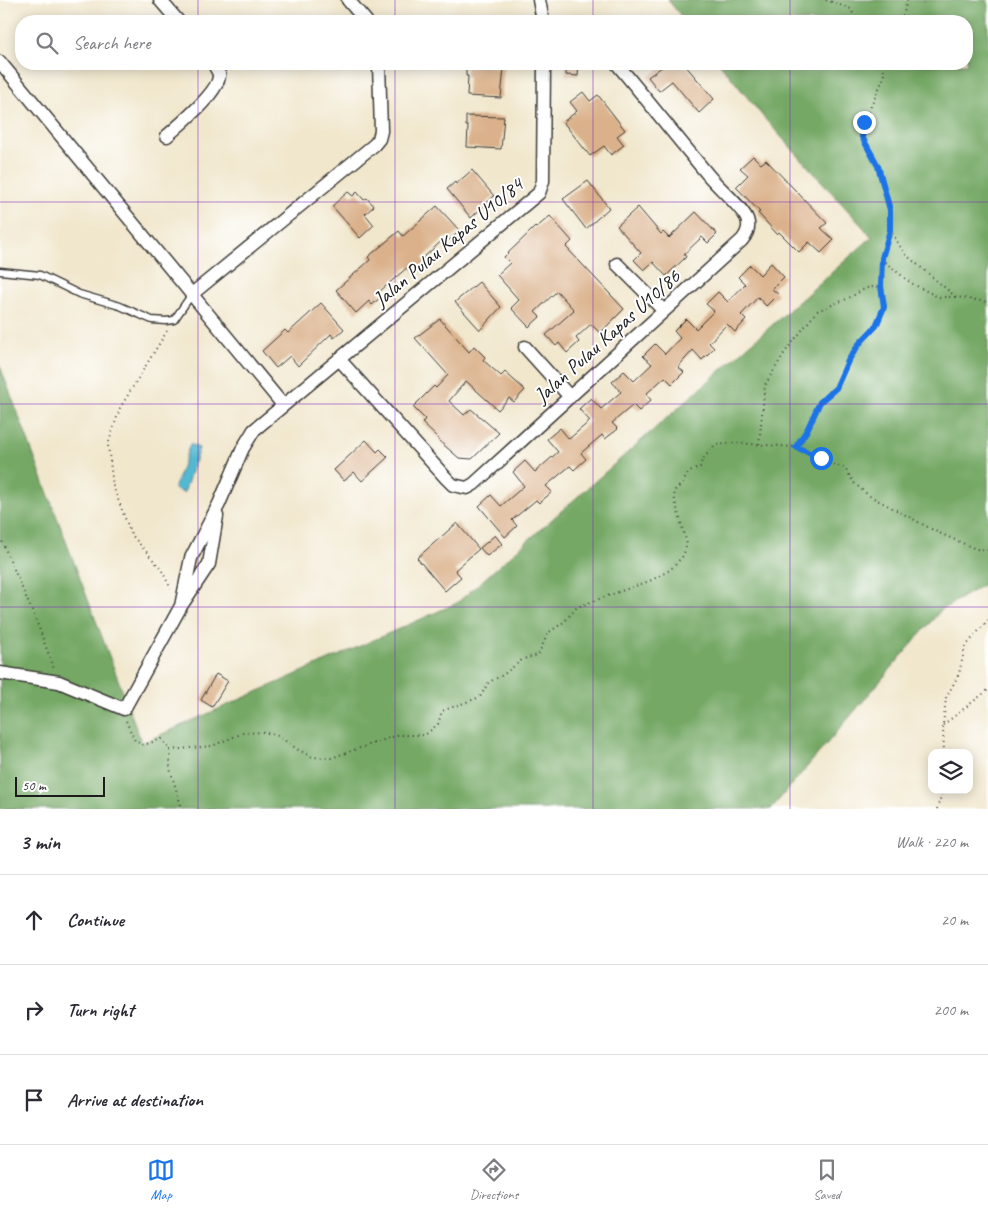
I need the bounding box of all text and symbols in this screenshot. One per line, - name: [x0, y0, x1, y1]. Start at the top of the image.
- search box: [15, 15, 973, 70]
- icon: search: [33, 29, 61, 57]
- text: Search here: [73, 31, 150, 55]
- route end: [853, 111, 876, 134]
- street label: Jalan Pulau Kapas U10/84: [367, 170, 530, 313]
- street label: Jalan Pulau Kapas U10/86: [528, 263, 686, 409]
- route start: [810, 447, 833, 470]
- map controls: [928, 749, 973, 794]
- button: layers: [928, 749, 973, 794]
- scale bar: [15, 774, 105, 797]
- text: 50 m: [22, 777, 46, 794]
- text: 3 min: [20, 829, 60, 855]
- text: Walk · 220 m: [896, 832, 968, 852]
- icon: ahead: [20, 906, 48, 934]
- text: Continue: [67, 908, 124, 932]
- text: 20 m: [941, 910, 968, 930]
- icon: right: [20, 996, 48, 1024]
- text: Turn right: [67, 998, 134, 1022]
- text: 200 m: [934, 1000, 968, 1020]
- icon: arrive: [20, 1086, 48, 1114]
- text: Arrive at destination: [67, 1088, 203, 1112]
- tab: Map: [147, 1156, 175, 1203]
- tab: Directions: [470, 1156, 518, 1203]
- tab: Saved: [813, 1156, 841, 1203]

